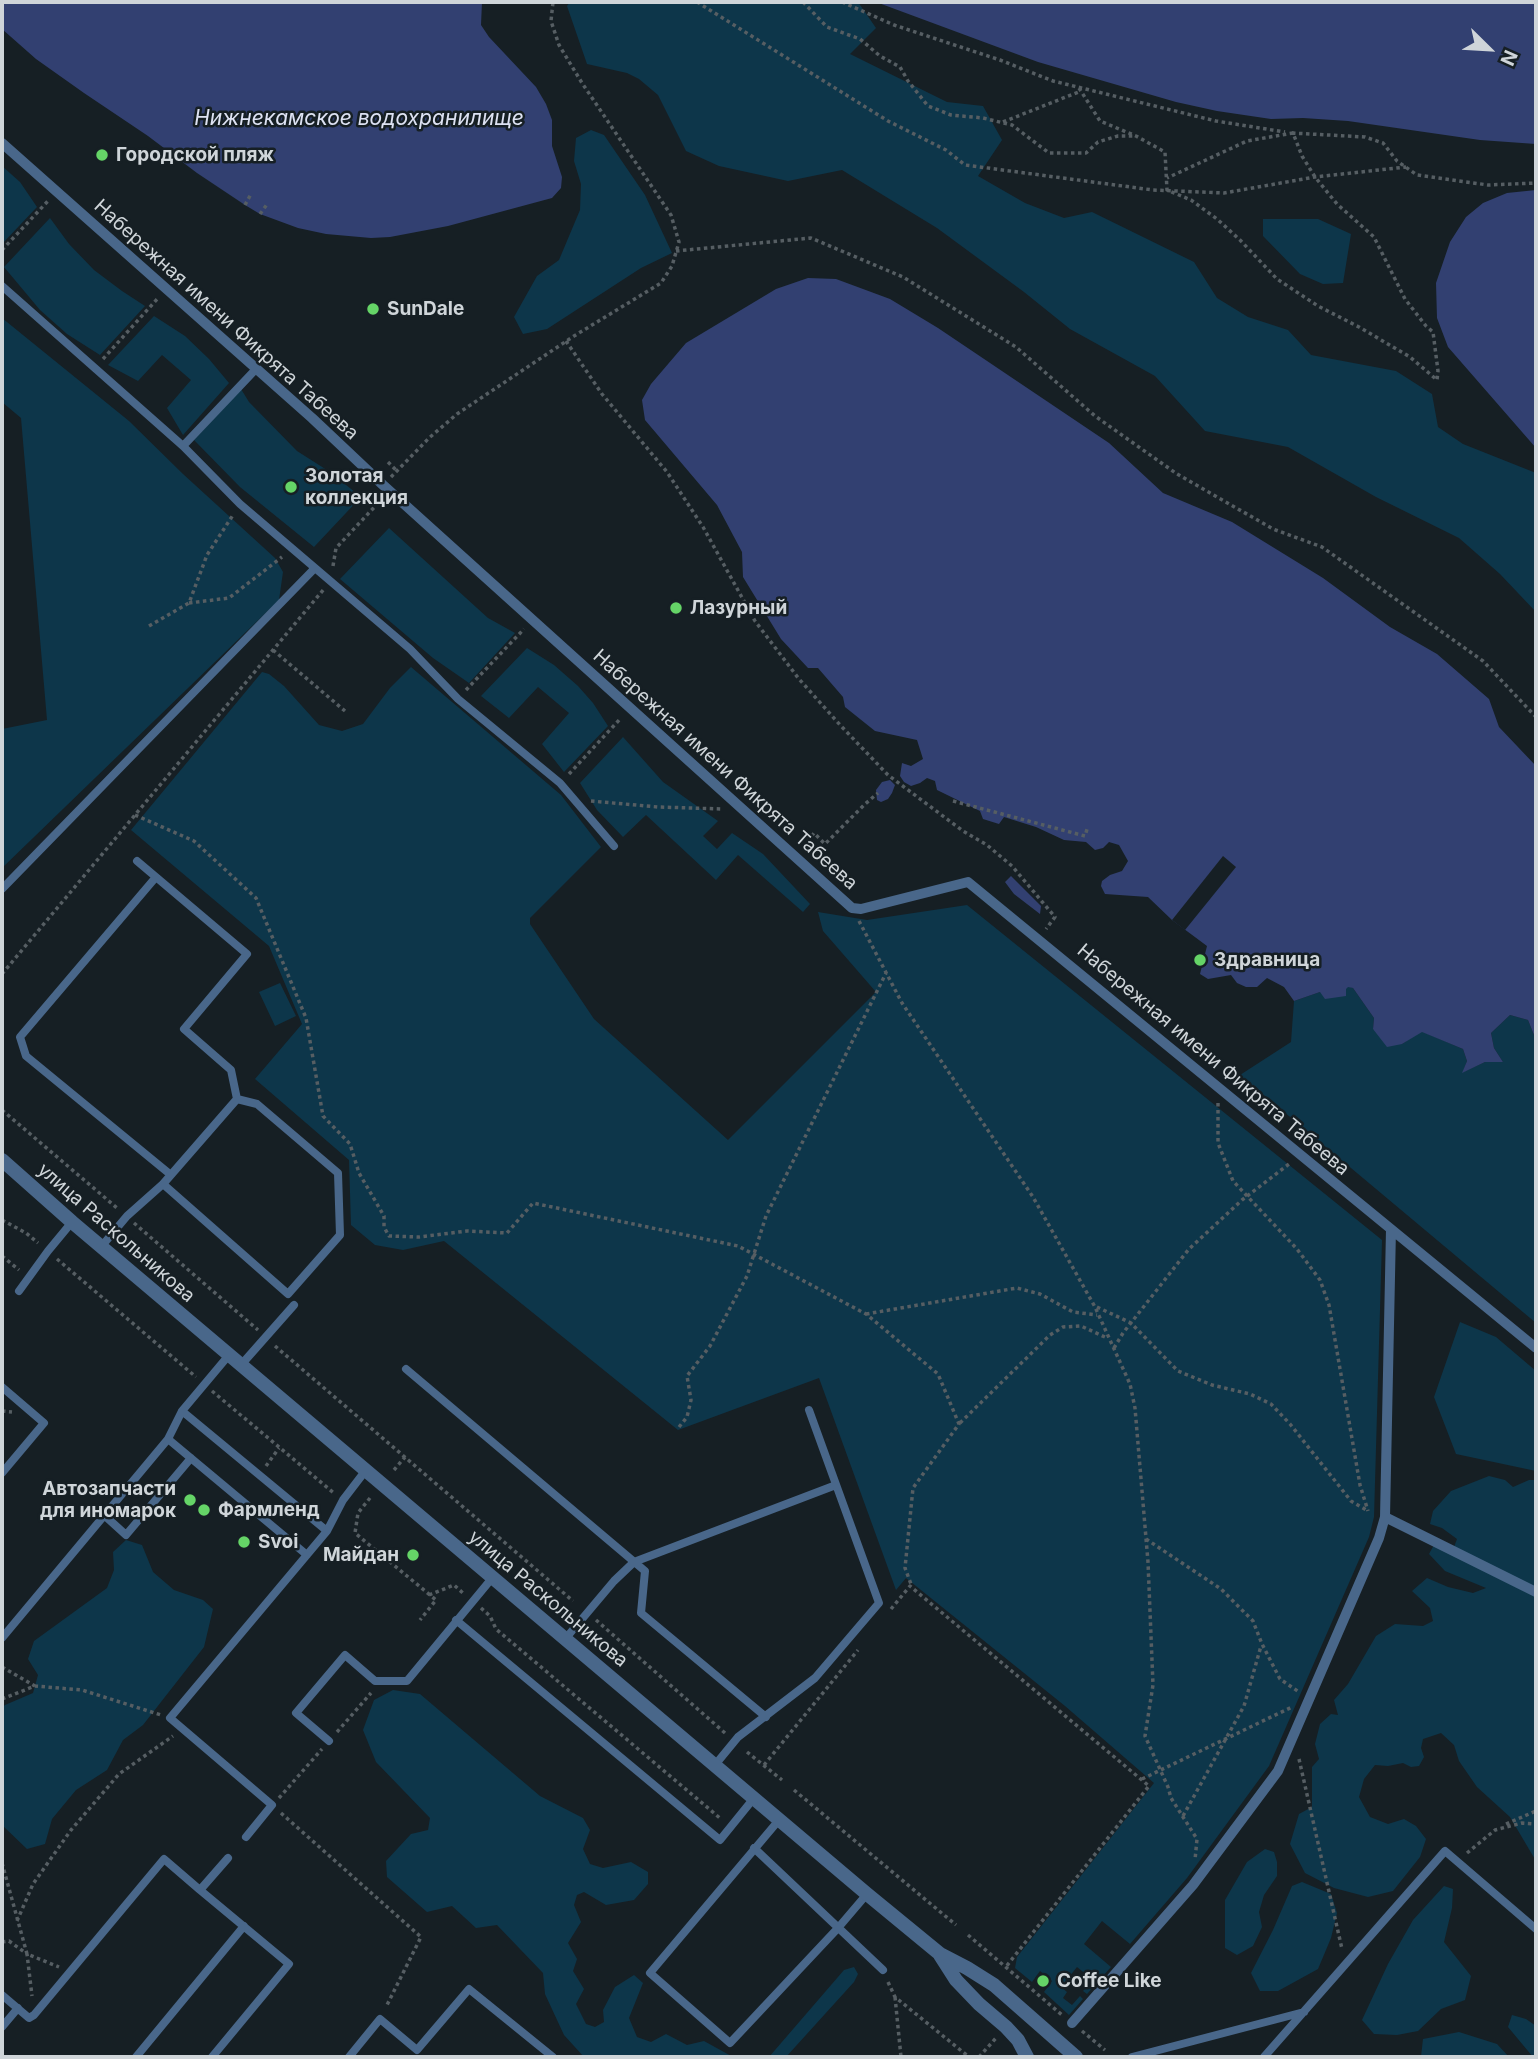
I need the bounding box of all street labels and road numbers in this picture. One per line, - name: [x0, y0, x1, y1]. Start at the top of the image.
- street label: Набережная имени Фикрята Табеева: [89, 195, 363, 445]
- street label: Набережная имени Фикрята Табеева: [588, 645, 862, 895]
- street label: Набережная имени Фикрята Табеева: [1072, 939, 1354, 1181]
- street label: улица Раскольникова: [33, 1158, 199, 1308]
- street label: улица Раскольникова: [464, 1526, 632, 1672]

